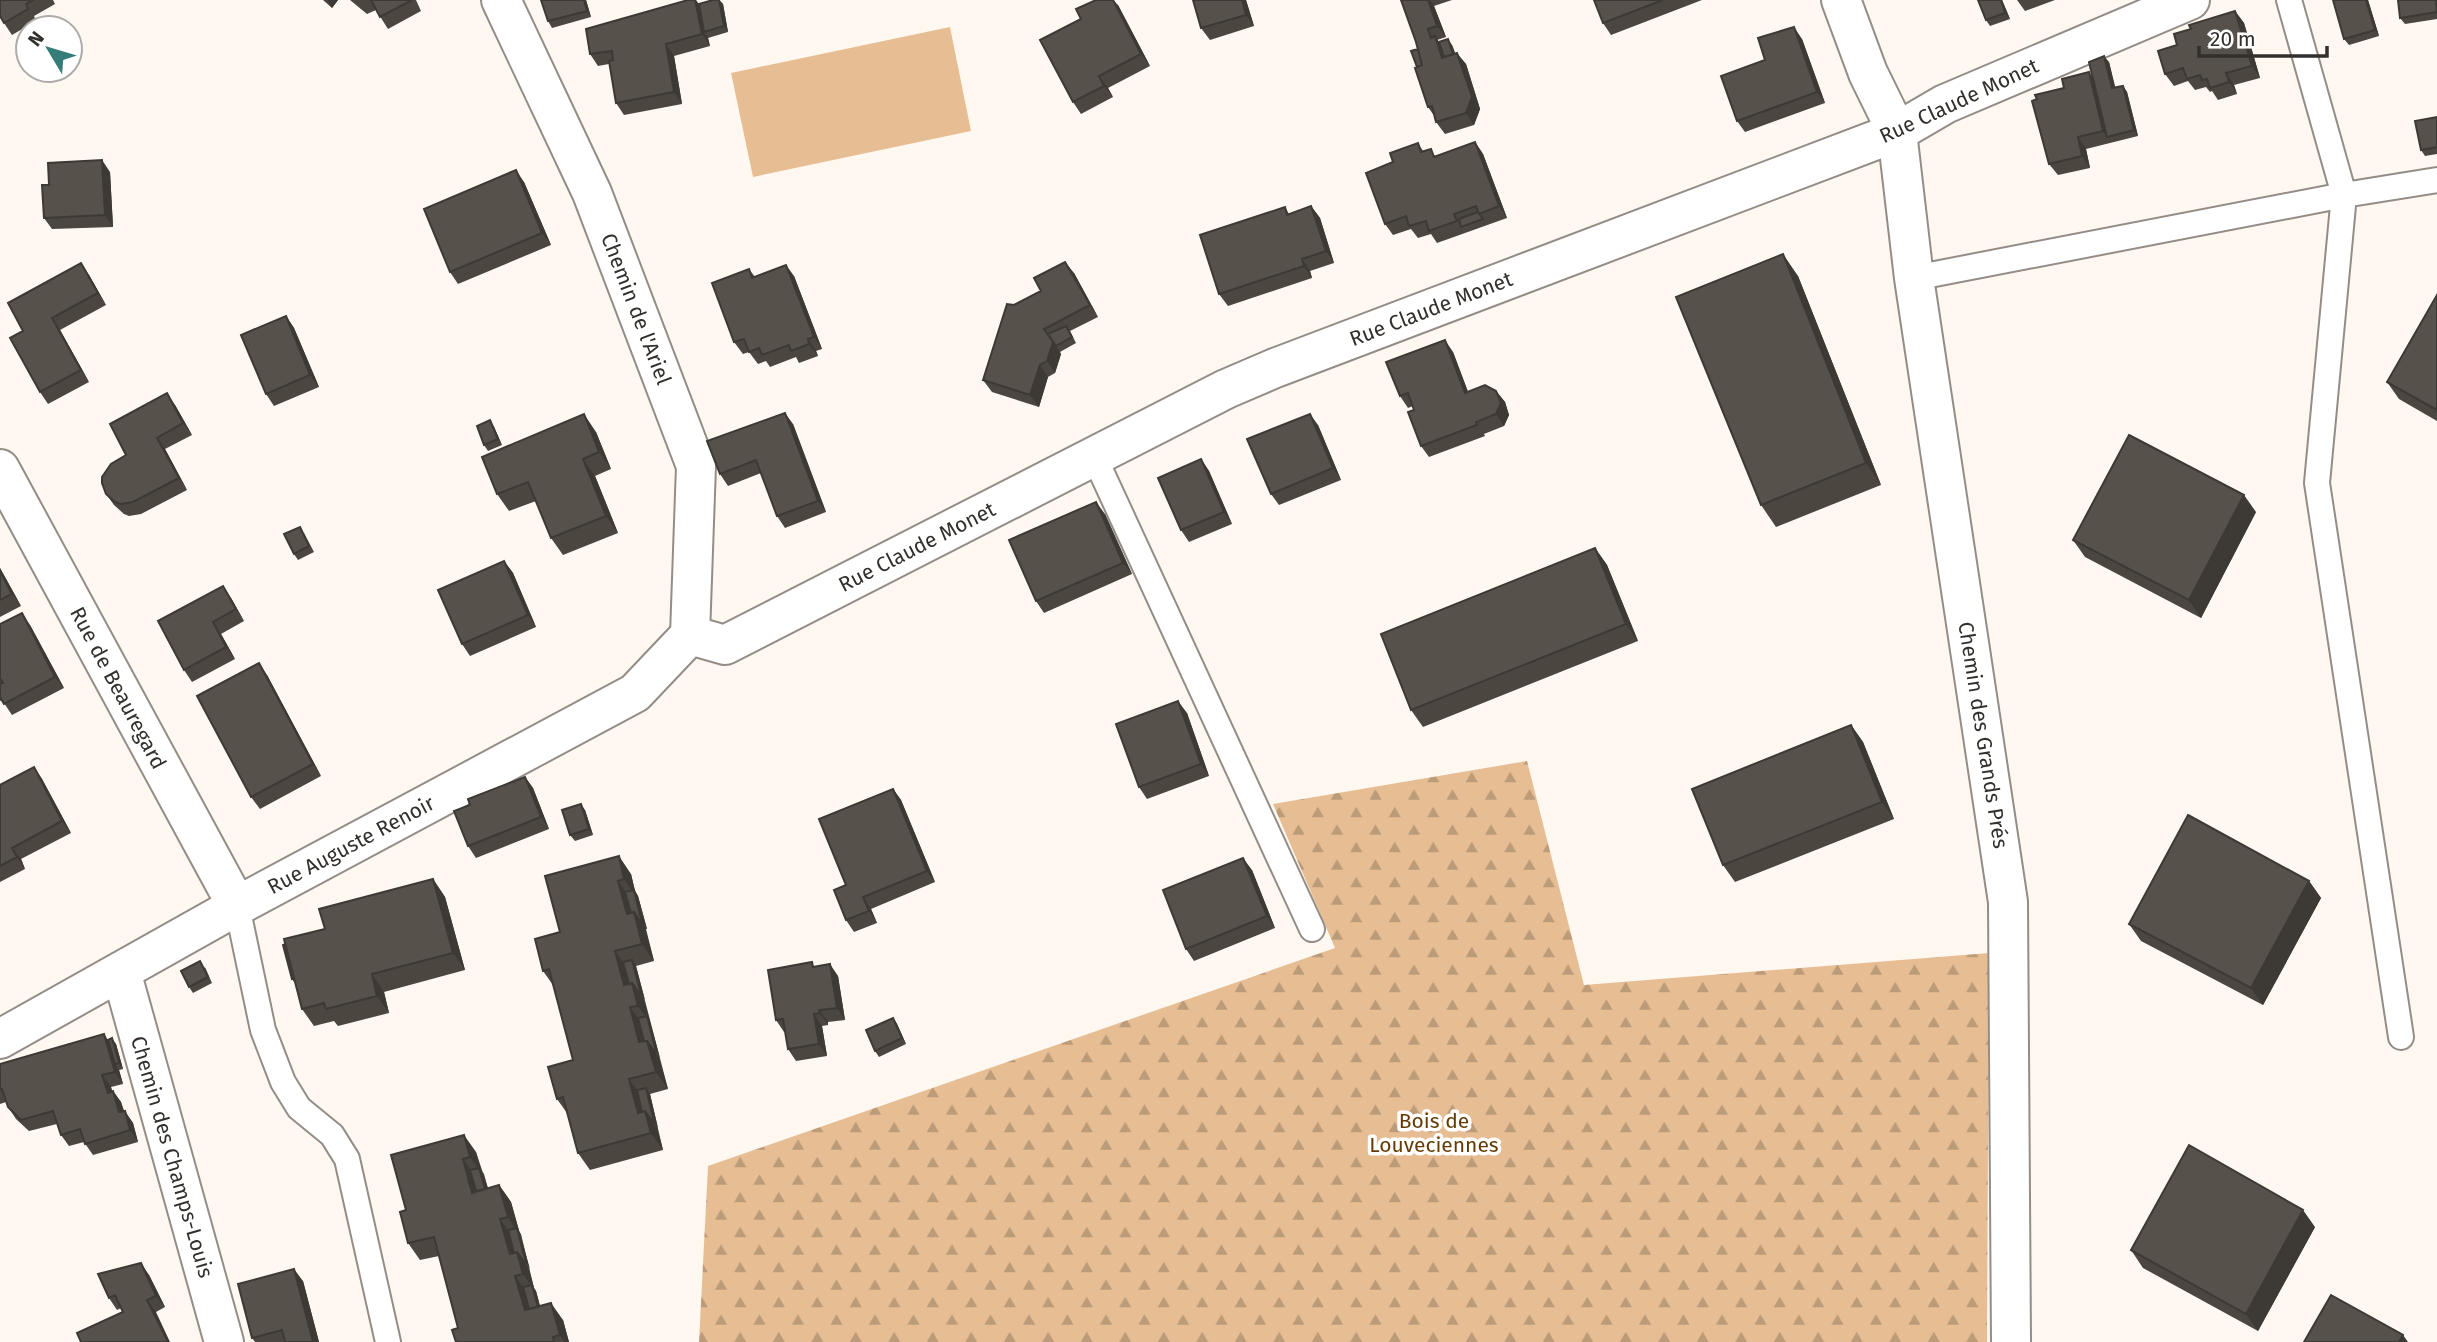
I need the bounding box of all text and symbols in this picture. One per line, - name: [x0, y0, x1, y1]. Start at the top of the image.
- north arrow: [14, 14, 84, 84]
- scale bar: [2199, 14, 2327, 58]
- text: 20 m: [2210, 26, 2256, 52]
- text: N: [23, 27, 49, 51]
- street label: Rue Claude Monet: [1875, 53, 2043, 149]
- street label: Chemin de l'Ariel: [595, 230, 677, 388]
- street label: Rue Claude Monet: [1346, 266, 1517, 352]
- street label: Rue Claude Monet: [834, 496, 1000, 598]
- street label: Rue de Beauregard: [64, 602, 172, 774]
- street label: Chemin des Grands Prés: [1952, 620, 2014, 850]
- street label: Rue Auguste Renoir: [263, 790, 439, 900]
- street label: Chemin des Champs-Louis: [125, 1033, 219, 1281]
- park label: Bois de Louveciennes: [1369, 1108, 1499, 1158]

